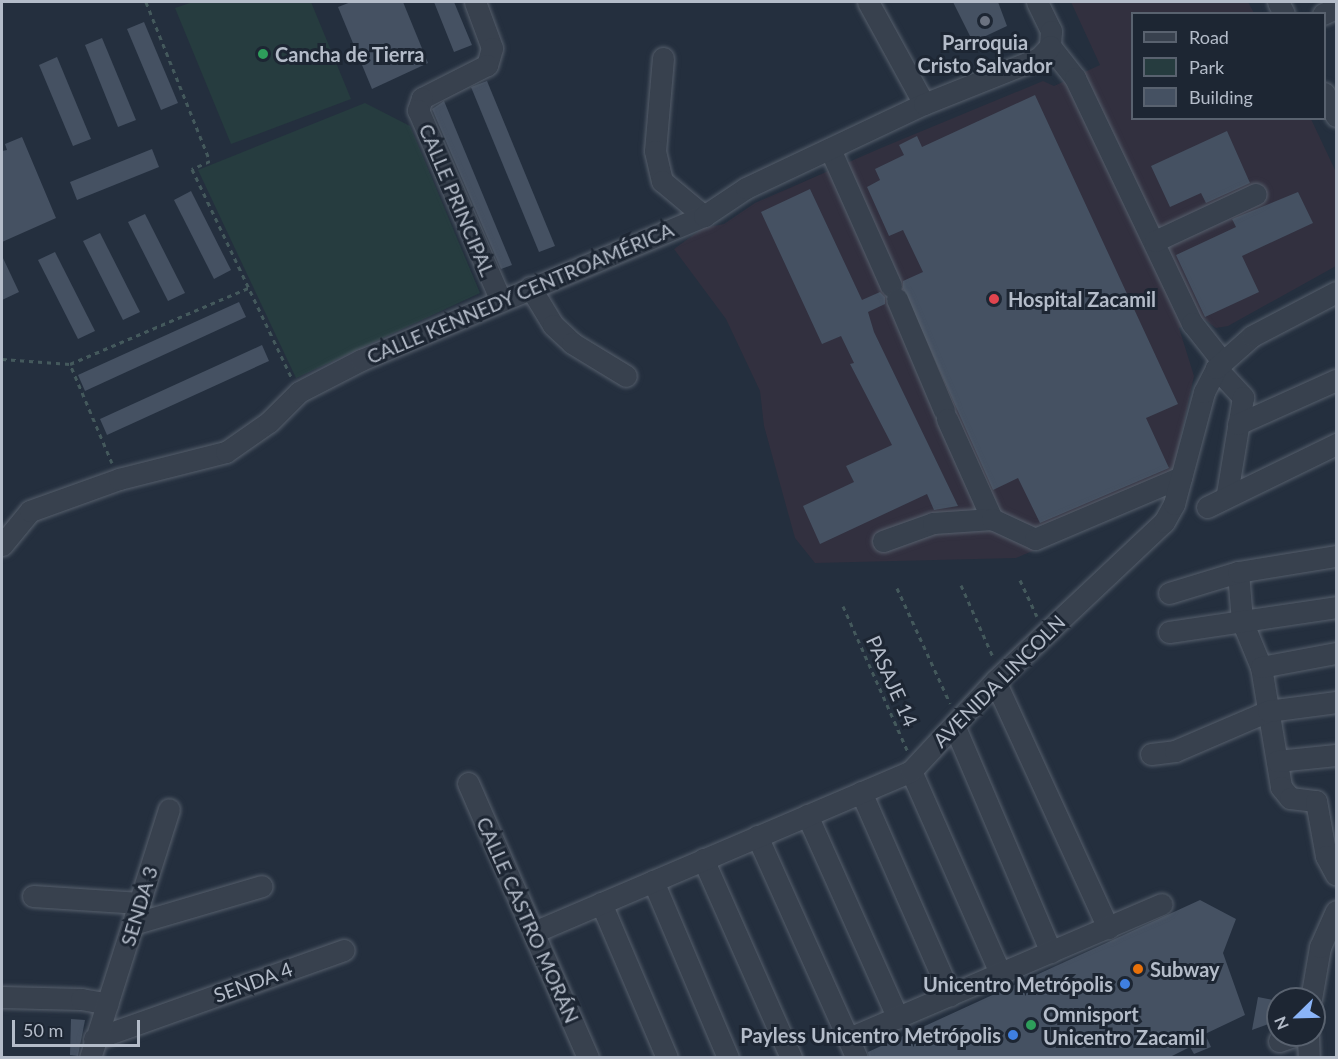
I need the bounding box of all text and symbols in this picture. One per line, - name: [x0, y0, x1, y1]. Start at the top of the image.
- legend: [1131, 12, 1326, 120]
- marker: Parroquia Cristo Salvador: [978, 14, 992, 28]
- text: Road: [1189, 26, 1229, 48]
- place label: Parroquia Cristo Salvador: [918, 30, 1052, 77]
- place label: Cancha de Tierra: [275, 42, 425, 66]
- marker: Cancha de Tierra: [256, 47, 270, 61]
- text: Park: [1189, 56, 1224, 78]
- text: Building: [1189, 86, 1253, 108]
- street label: CALLE PRINCIPAL: [414, 120, 500, 280]
- street label: CALLE KENNEDY CENTROAMÉRICA: [363, 217, 677, 369]
- place label: Hospital Zacamil: [1008, 287, 1156, 311]
- marker: Hospital Zacamil: [985, 290, 1003, 308]
- street label: AVENIDA LINCOLN: [928, 610, 1070, 752]
- street label: PASAJE 14: [861, 632, 923, 730]
- street label: CALLE CASTRO MORÁN: [472, 813, 584, 1027]
- street label: SENDA 3: [115, 863, 163, 949]
- street label: SENDA 4: [210, 957, 296, 1007]
- place label: Subway: [1150, 957, 1220, 981]
- marker: Subway: [1131, 962, 1145, 976]
- place label: Unicentro Metrópolis: [923, 972, 1113, 996]
- marker: Unicentro Metrópolis: [1118, 977, 1132, 991]
- north arrow: [1266, 987, 1326, 1047]
- place label: Omnisport Unicentro Zacamil: [1043, 1002, 1205, 1049]
- scale bar: [15, 1008, 142, 1046]
- text: N: [1270, 1014, 1292, 1033]
- marker: Omnisport Unicentro Zacamil: [1024, 1018, 1038, 1032]
- text: 50 m: [23, 1019, 63, 1041]
- place label: Payless Unicentro Metrópolis: [740, 1023, 1001, 1047]
- marker: Payless Unicentro Metrópolis: [1006, 1028, 1020, 1042]

